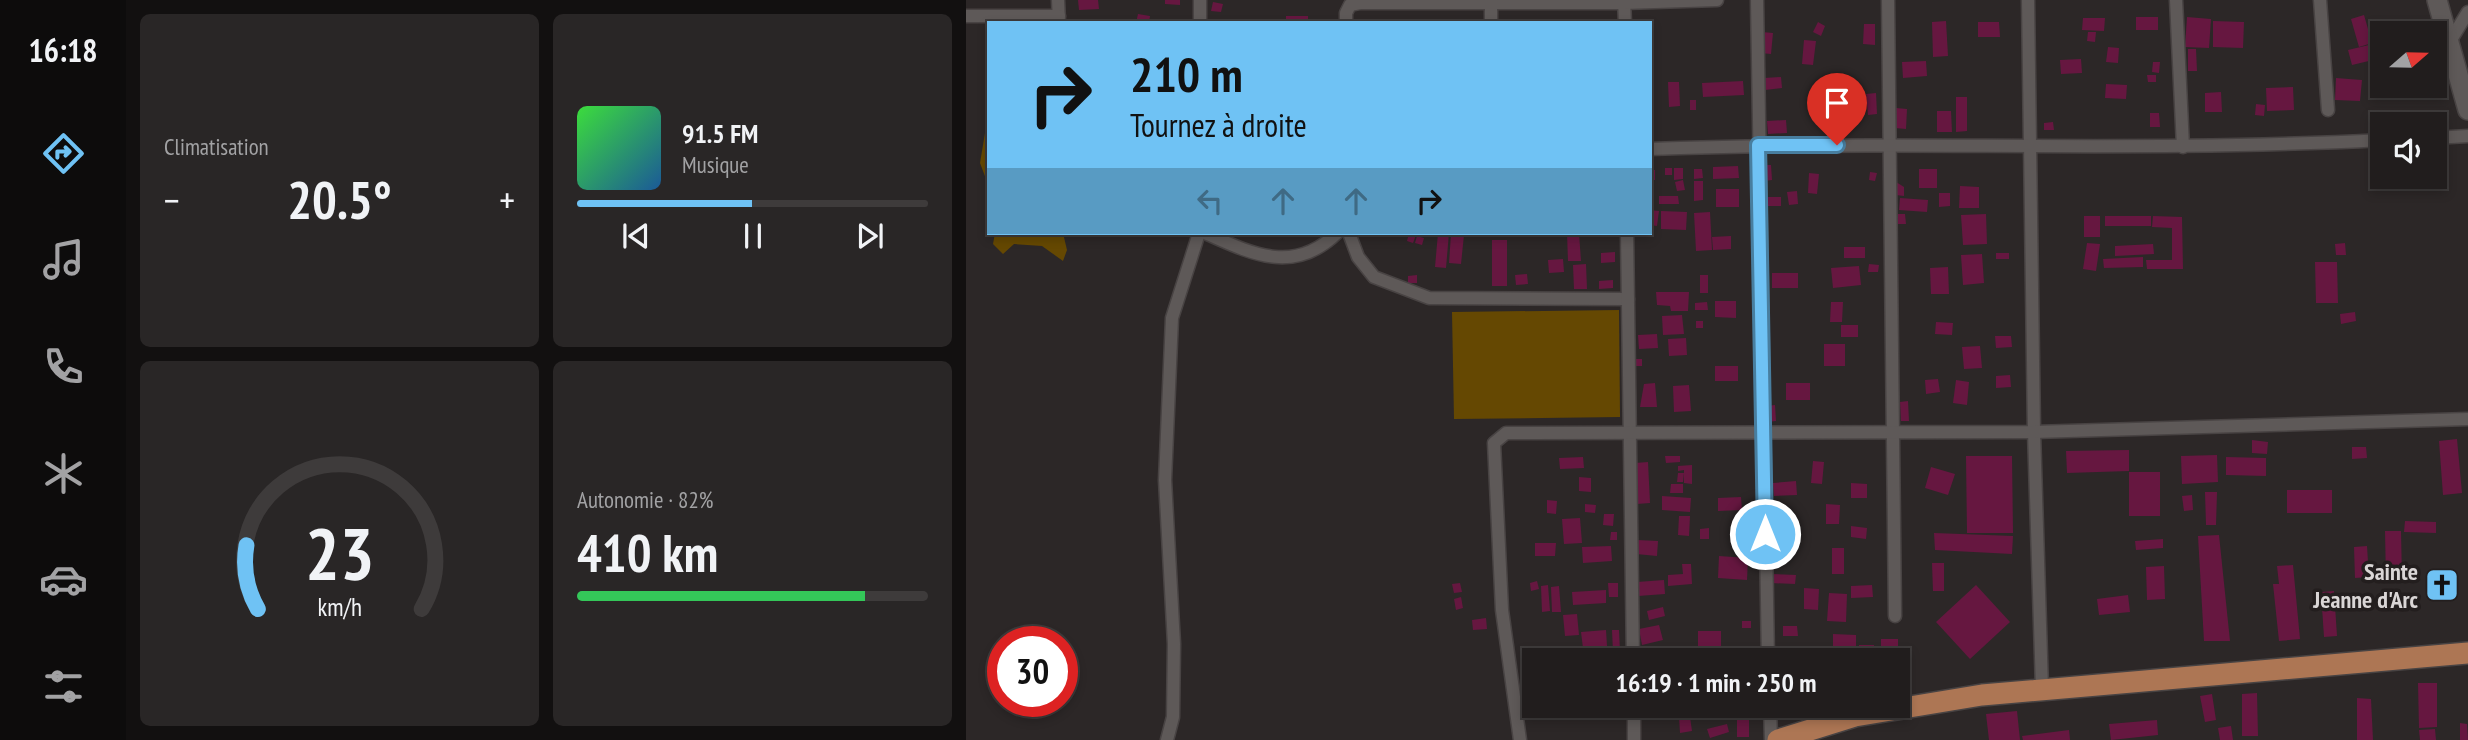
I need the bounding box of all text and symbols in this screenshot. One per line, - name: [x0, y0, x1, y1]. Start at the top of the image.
- north arrow: [2370, 21, 2446, 98]
- map controls: [2370, 21, 2447, 189]
- text: 16:18: [28, 29, 98, 71]
- text: 210 m: [1130, 42, 1243, 106]
- icon: right: [1015, 49, 1106, 140]
- pin: [1807, 73, 1867, 145]
- icon: arrive: [1818, 84, 1856, 122]
- text: Tournez à droite: [1130, 104, 1307, 146]
- button: sound: [2370, 112, 2447, 189]
- text: 91.5 FM: [682, 117, 758, 150]
- icon: directions: [39, 129, 88, 178]
- text: Climatisation: [164, 132, 269, 161]
- text: Musique: [682, 150, 749, 179]
- text: 20.5°: [287, 166, 392, 233]
- text: −: [164, 175, 180, 224]
- text: +: [499, 175, 515, 224]
- icon: left: [1191, 182, 1229, 220]
- icon: ahead: [1264, 182, 1302, 220]
- icon: ahead: [1337, 182, 1375, 220]
- icon: right: [1410, 182, 1448, 220]
- icon: previous: [617, 217, 655, 255]
- icon: pause: [734, 217, 772, 255]
- icon: next: [851, 217, 889, 255]
- icon: music: [39, 235, 88, 284]
- icon: phone: [39, 342, 88, 391]
- icon: climate: [39, 449, 88, 498]
- text: Autonomie · 82%: [577, 485, 713, 514]
- position arrow: [1728, 497, 1802, 571]
- text: 23: [305, 506, 374, 600]
- text: 410 km: [577, 519, 718, 586]
- icon: car: [39, 555, 88, 604]
- place label: Sainte Jeanne d'Arc: [2312, 556, 2419, 615]
- church icon: Sainte Jeanne d'Arc: [2423, 566, 2461, 604]
- text: km/h: [317, 591, 362, 623]
- speed limit sign: 30: [987, 626, 1078, 717]
- icon: filters: [39, 662, 88, 711]
- text: 16:19 · 1 min · 250 m: [1616, 666, 1816, 699]

